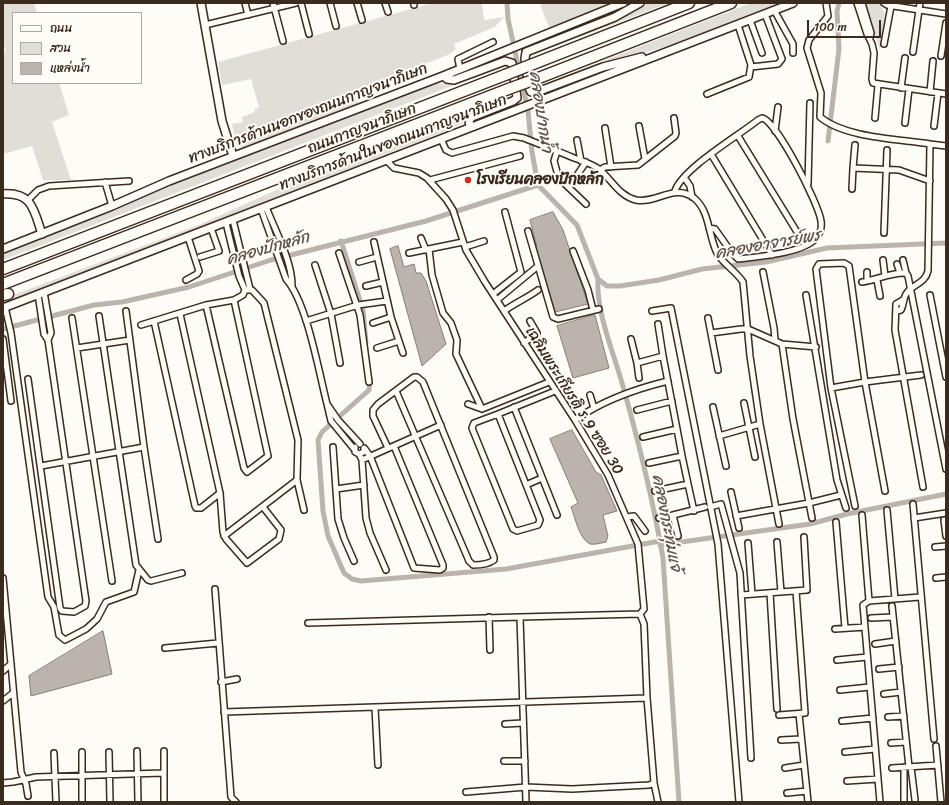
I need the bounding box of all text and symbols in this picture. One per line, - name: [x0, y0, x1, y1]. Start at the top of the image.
- legend: [12, 12, 142, 84]
- scale bar: [809, 12, 883, 38]
- text: 100 m: [814, 16, 847, 38]
- text: ถนน: [50, 17, 72, 39]
- text: สวน: [50, 37, 71, 59]
- text: แหล่งน้ำ: [50, 57, 90, 79]
- street label: ทางบริการด้านนอกของถนนกาญจนาภิเษก: [186, 60, 430, 168]
- water label: คลองปากน้ำ: [524, 70, 556, 154]
- street label: ทางบริการด้านในของถนนกาญจนาภิเษก: [277, 91, 509, 195]
- street label: ถนนกาญจนาภิเษก: [305, 100, 419, 158]
- place label: โรงเรียนคลองปักหลัก: [476, 171, 604, 189]
- marker: โรงเรียนคลองปักหลัก: [463, 175, 473, 185]
- water label: คลองอาจารย์พร: [714, 226, 822, 264]
- water label: คลองปักหลัก: [224, 228, 312, 270]
- street label: เฉลิมพระเกียรติ ร.9 ซอย 30: [521, 324, 627, 478]
- water label: คลองกระทุ่มแจ้: [647, 473, 685, 573]

